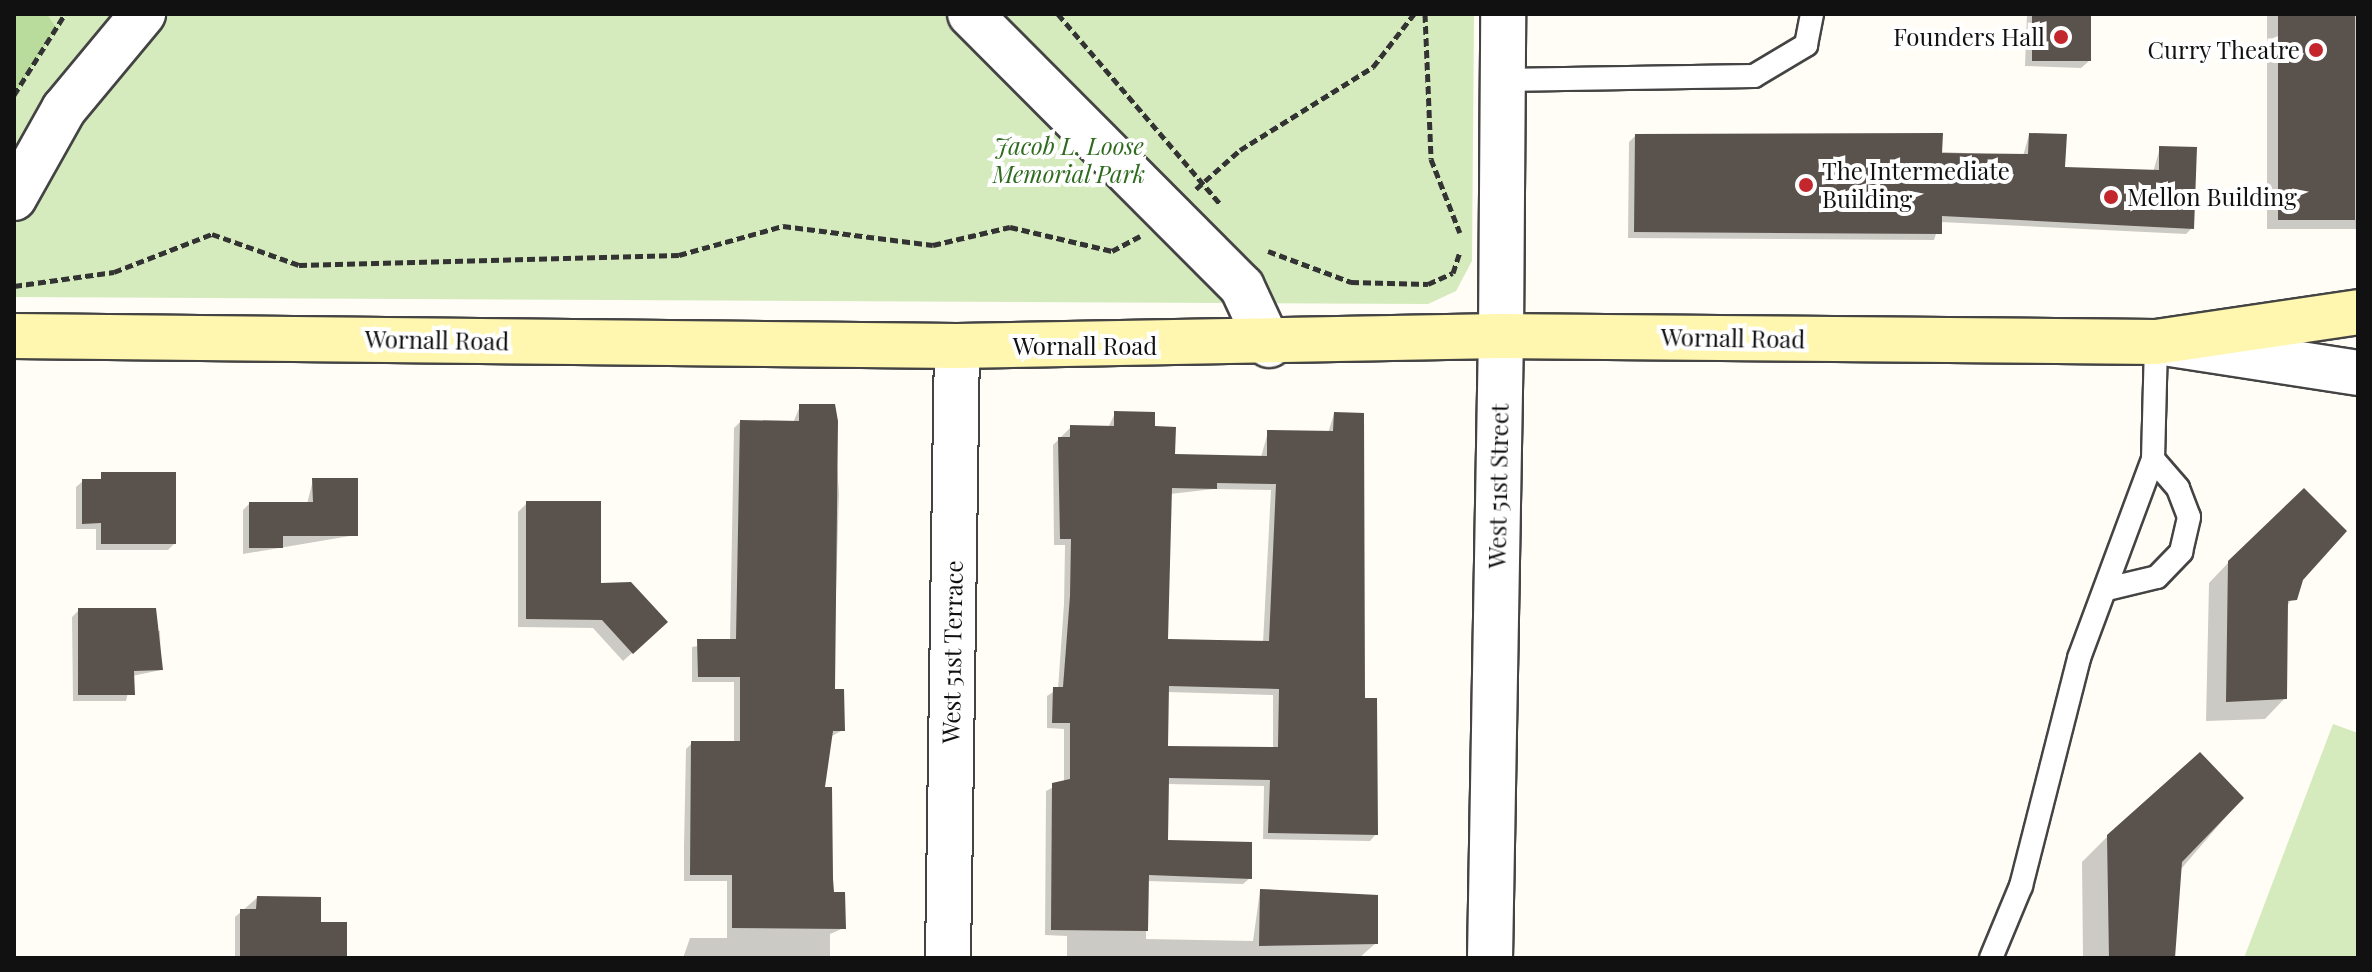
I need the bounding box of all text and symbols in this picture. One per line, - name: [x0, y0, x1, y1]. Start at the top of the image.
- place label: Founders Hall: [1893, 23, 2045, 51]
- marker: Founders Hall: [2052, 28, 2070, 46]
- place label: Curry Theatre: [2146, 36, 2300, 64]
- marker: Curry Theatre: [2307, 41, 2325, 59]
- park label: Jacob L. Loose Memorial Park: [992, 132, 1146, 188]
- place label: The Intermediate Building: [1822, 157, 2010, 213]
- marker: The Intermediate Building: [1797, 176, 1815, 194]
- place label: Mellon Building: [2127, 183, 2297, 211]
- marker: Mellon Building: [2102, 188, 2120, 206]
- street label: Wornall Road: [1661, 322, 1805, 354]
- street label: Wornall Road: [365, 324, 509, 356]
- street label: Wornall Road: [1013, 332, 1157, 360]
- street label: West 51st Street: [1482, 403, 1514, 569]
- street label: West 51st Terrace: [936, 559, 968, 745]

